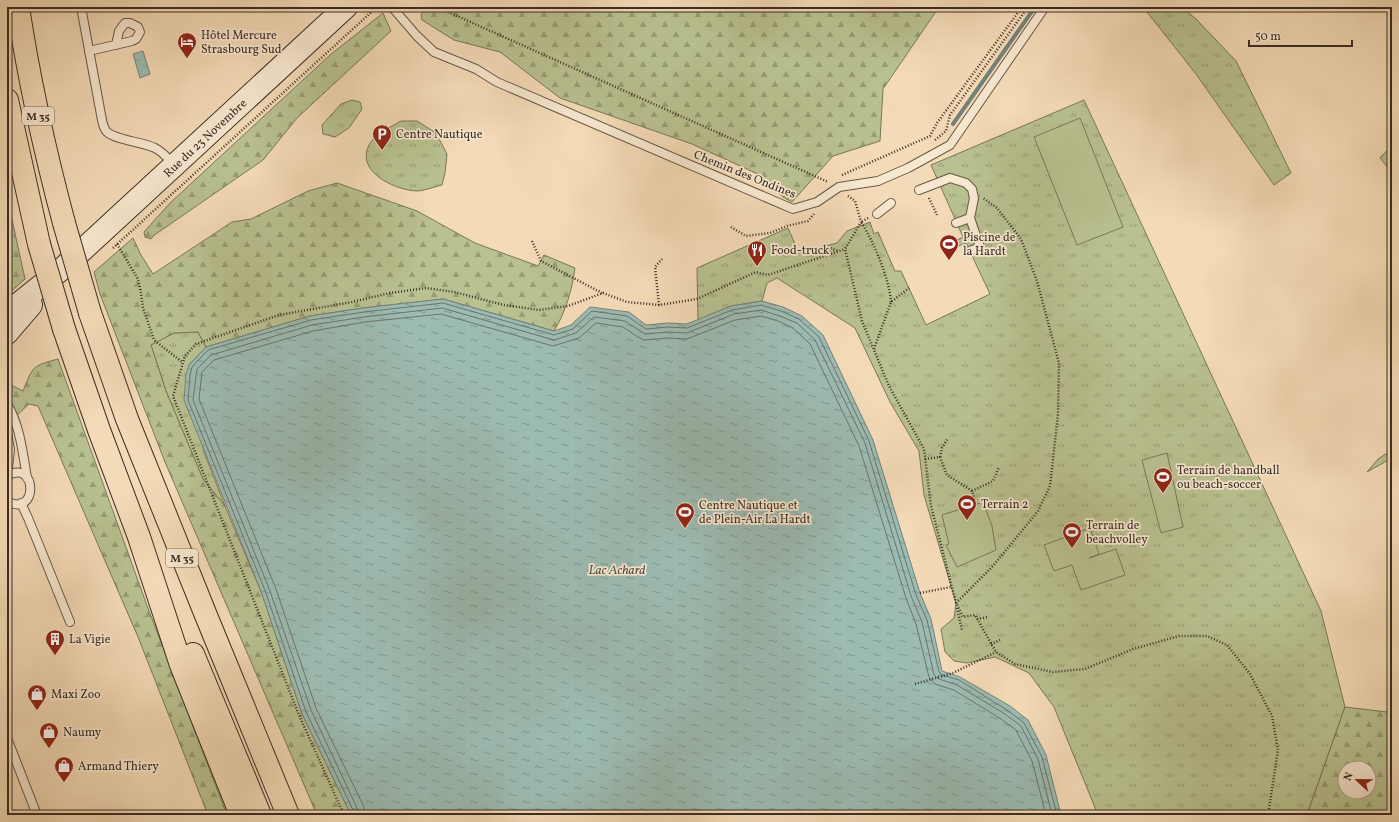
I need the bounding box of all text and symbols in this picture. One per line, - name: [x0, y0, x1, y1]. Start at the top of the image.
- scale bar: [1249, 22, 1352, 48]
- place label: Hôtel Mercure Strasbourg Sud: [201, 28, 282, 58]
- text: 50 m: [1255, 29, 1281, 45]
- hotel icon: Hôtel Mercure Strasbourg Sud: [176, 31, 198, 59]
- street label: Rue du 23 Novembre: [161, 96, 251, 182]
- road number: M 35: [22, 107, 54, 125]
- parking icon: Centre Nautique: [371, 123, 393, 151]
- place label: Centre Nautique: [396, 127, 483, 143]
- street label: Chemin des Ondines: [691, 147, 798, 203]
- place label: Piscine de la Hardt: [963, 230, 1016, 260]
- sports icon: Piscine de la Hardt: [938, 233, 960, 261]
- restaurant icon: Food-truck: [746, 239, 768, 267]
- place label: Food-truck: [771, 243, 830, 259]
- place label: Terrain de handball ou beach-soccer: [1177, 463, 1280, 493]
- sports icon: Terrain de handball ou beach-soccer: [1152, 466, 1174, 494]
- sports icon: Terrain 2: [956, 493, 978, 521]
- place label: Terrain 2: [981, 497, 1029, 513]
- place label: Centre Nautique et de Plein-Air La Hardt: [699, 498, 811, 528]
- sports icon: Centre Nautique et de Plein-Air La Hardt: [674, 501, 696, 529]
- place label: Terrain de beachvolley: [1086, 518, 1148, 548]
- sports icon: Terrain de beachvolley: [1061, 521, 1083, 549]
- road number: M 35: [166, 549, 198, 567]
- water label: Lac Achard: [588, 562, 646, 580]
- building icon: La Vigie: [44, 628, 66, 656]
- place label: La Vigie: [69, 632, 111, 648]
- shop icon: Maxi Zoo: [26, 683, 48, 711]
- place label: Maxi Zoo: [51, 687, 101, 703]
- shop icon: Naumy: [38, 721, 60, 749]
- place label: Naumy: [63, 725, 102, 741]
- shop icon: Armand Thiery: [53, 755, 75, 783]
- place label: Armand Thiery: [78, 759, 159, 775]
- north arrow: [1337, 760, 1377, 800]
- text: N: [1341, 770, 1358, 783]

